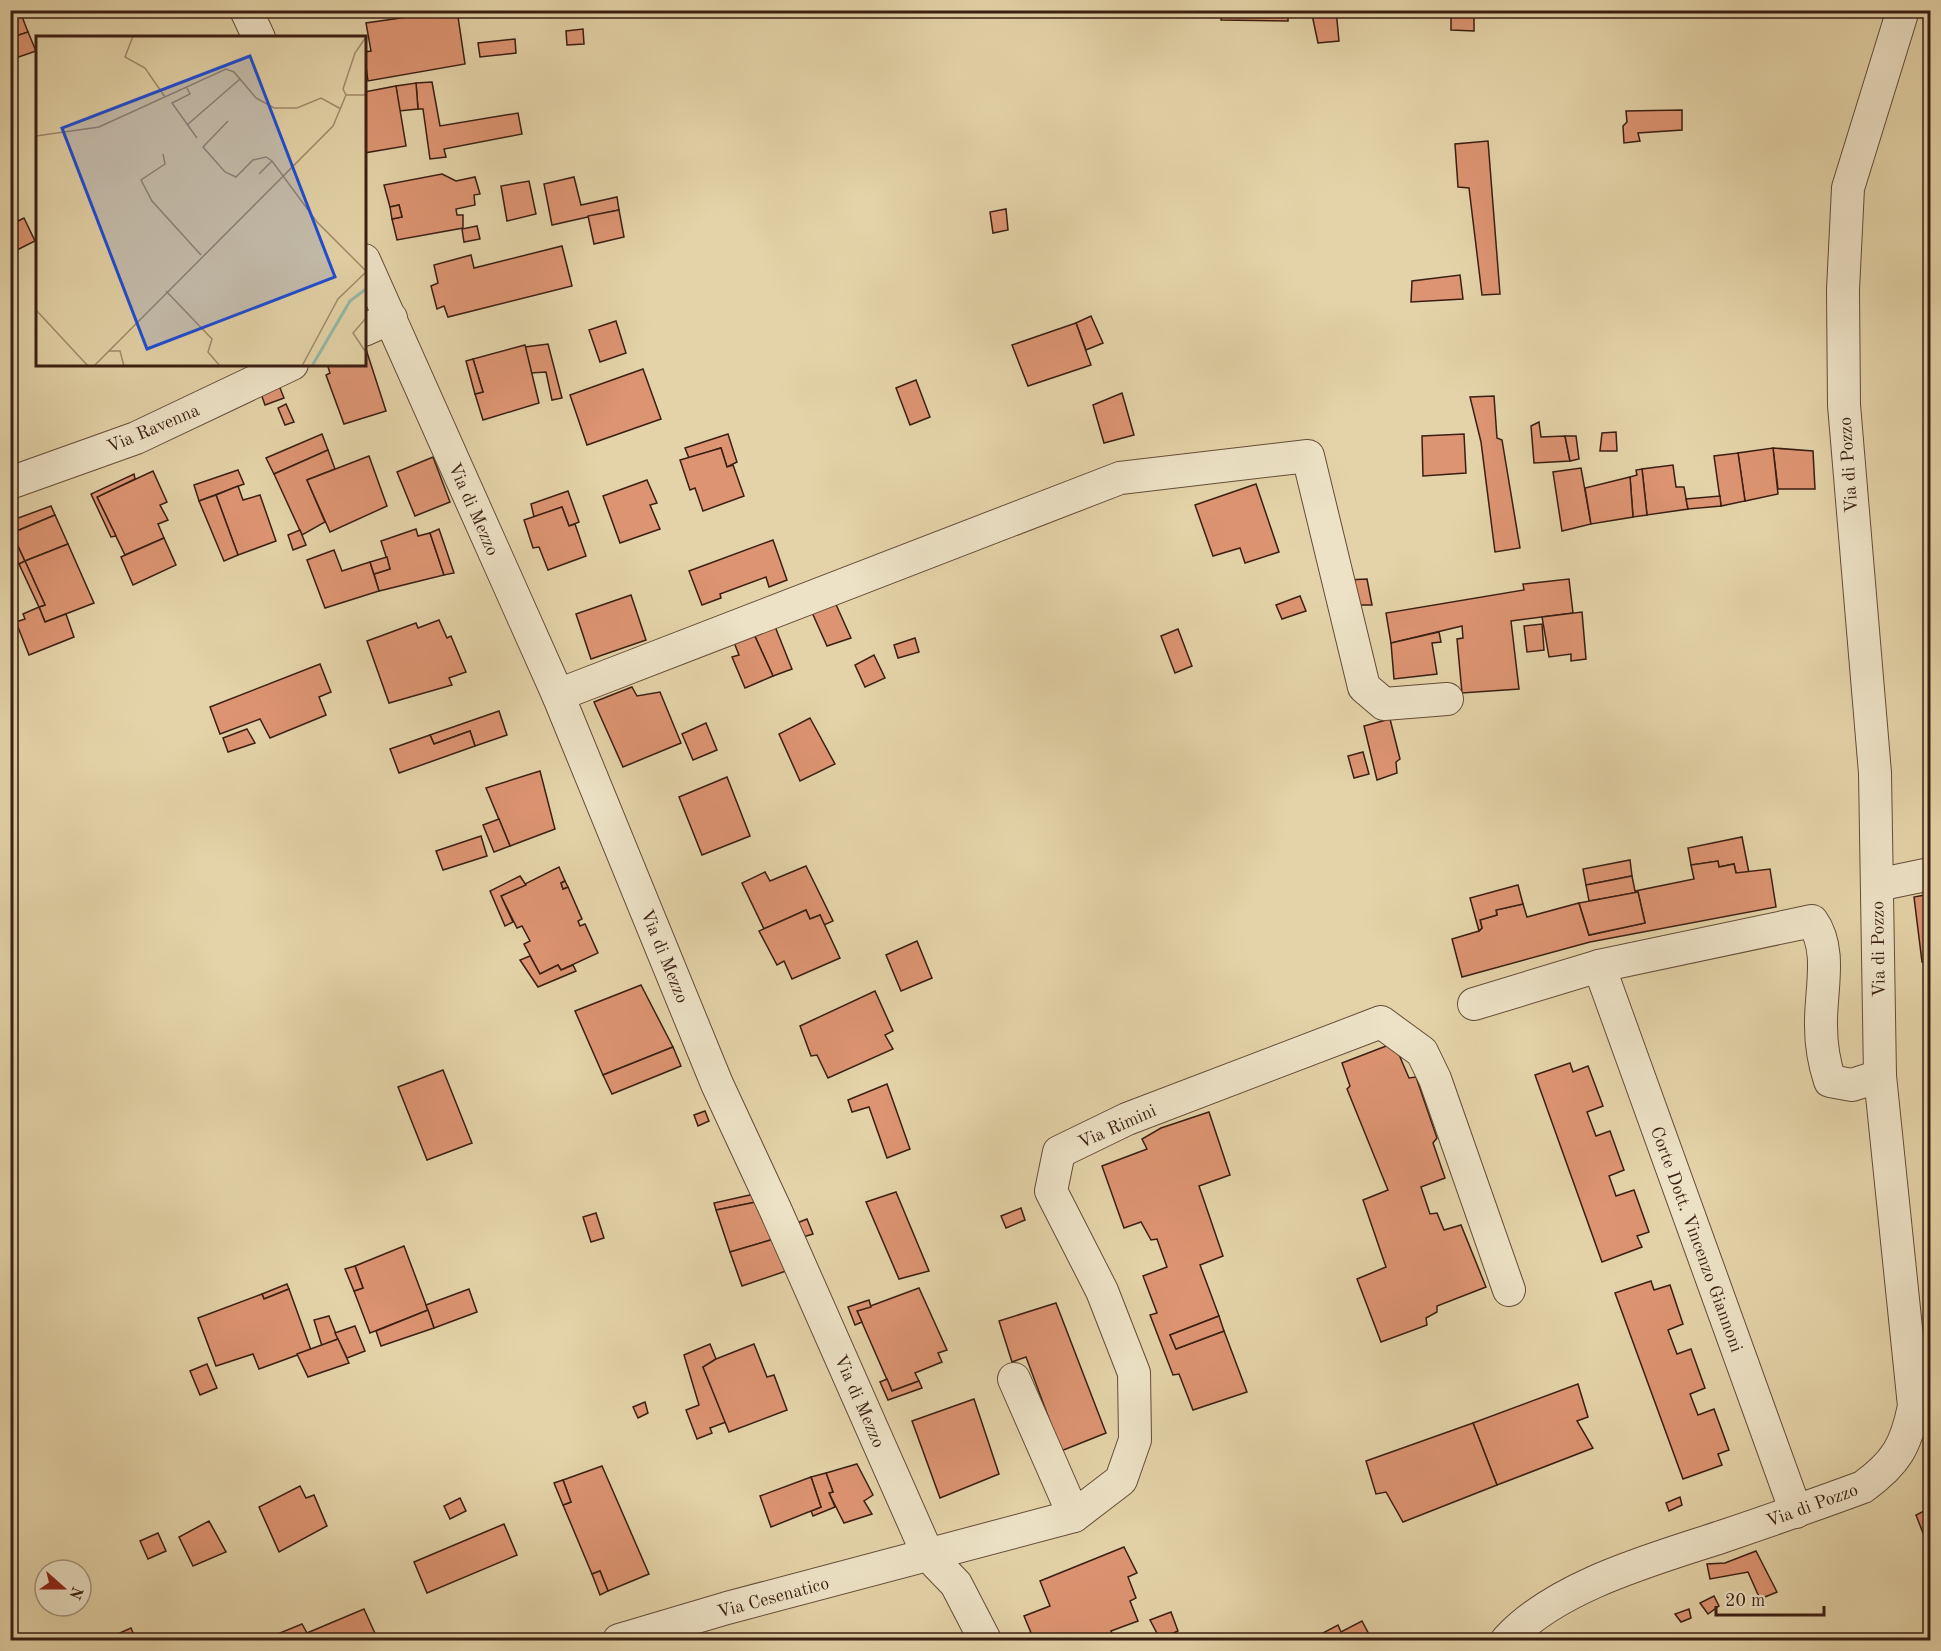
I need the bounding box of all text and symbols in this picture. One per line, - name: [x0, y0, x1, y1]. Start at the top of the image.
- inset map: [36, 36, 366, 366]
- street label: Via Ravenna: [105, 401, 202, 456]
- street label: Via di Pozzo: [1837, 416, 1861, 514]
- street label: Via di Mezzo: [445, 460, 502, 558]
- street label: Via di Pozzo: [1869, 901, 1889, 997]
- street label: Via di Mezzo: [637, 907, 691, 1006]
- street label: Via Rimini: [1076, 1102, 1159, 1152]
- street label: Corte Dott. Vincenzo Giannoni: [1647, 1124, 1745, 1355]
- street label: Via di Mezzo: [831, 1352, 888, 1450]
- street label: Via di Pozzo: [1764, 1481, 1861, 1531]
- north arrow: [33, 1558, 93, 1618]
- street label: Via Cesenatico: [715, 1574, 831, 1622]
- scale bar: [1716, 1579, 1824, 1617]
- text: N: [65, 1584, 85, 1602]
- text: 20 m: [1725, 1592, 1765, 1610]

